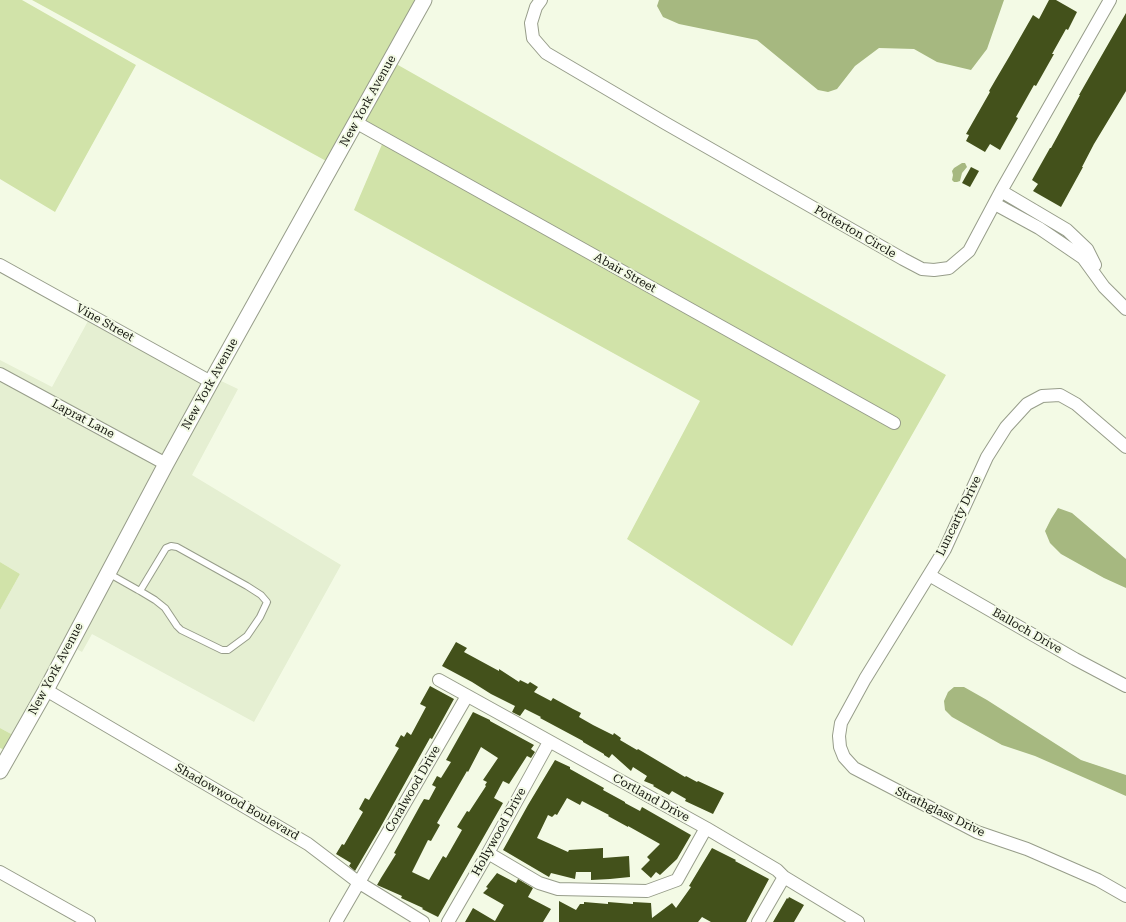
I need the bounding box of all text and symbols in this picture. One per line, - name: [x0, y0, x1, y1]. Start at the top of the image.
- street label: New York Avenue: [337, 53, 399, 149]
- street label: Potterton Circle: [811, 203, 899, 261]
- street label: Abair Street: [591, 250, 659, 296]
- street label: Vine Street: [74, 301, 136, 345]
- street label: New York Avenue: [179, 336, 241, 432]
- street label: Laprat Lane: [49, 396, 117, 442]
- street label: Luncarty Drive: [933, 474, 985, 558]
- street label: Balloch Drive: [990, 605, 1064, 657]
- street label: New York Avenue: [26, 621, 86, 717]
- street label: Coralwood Drive: [382, 743, 444, 835]
- street label: Shadowwood Boulevard: [173, 761, 301, 843]
- street label: Cortland Drive: [610, 771, 692, 825]
- street label: Strathglass Drive: [893, 784, 987, 840]
- street label: Hollywood Drive: [469, 785, 529, 879]

